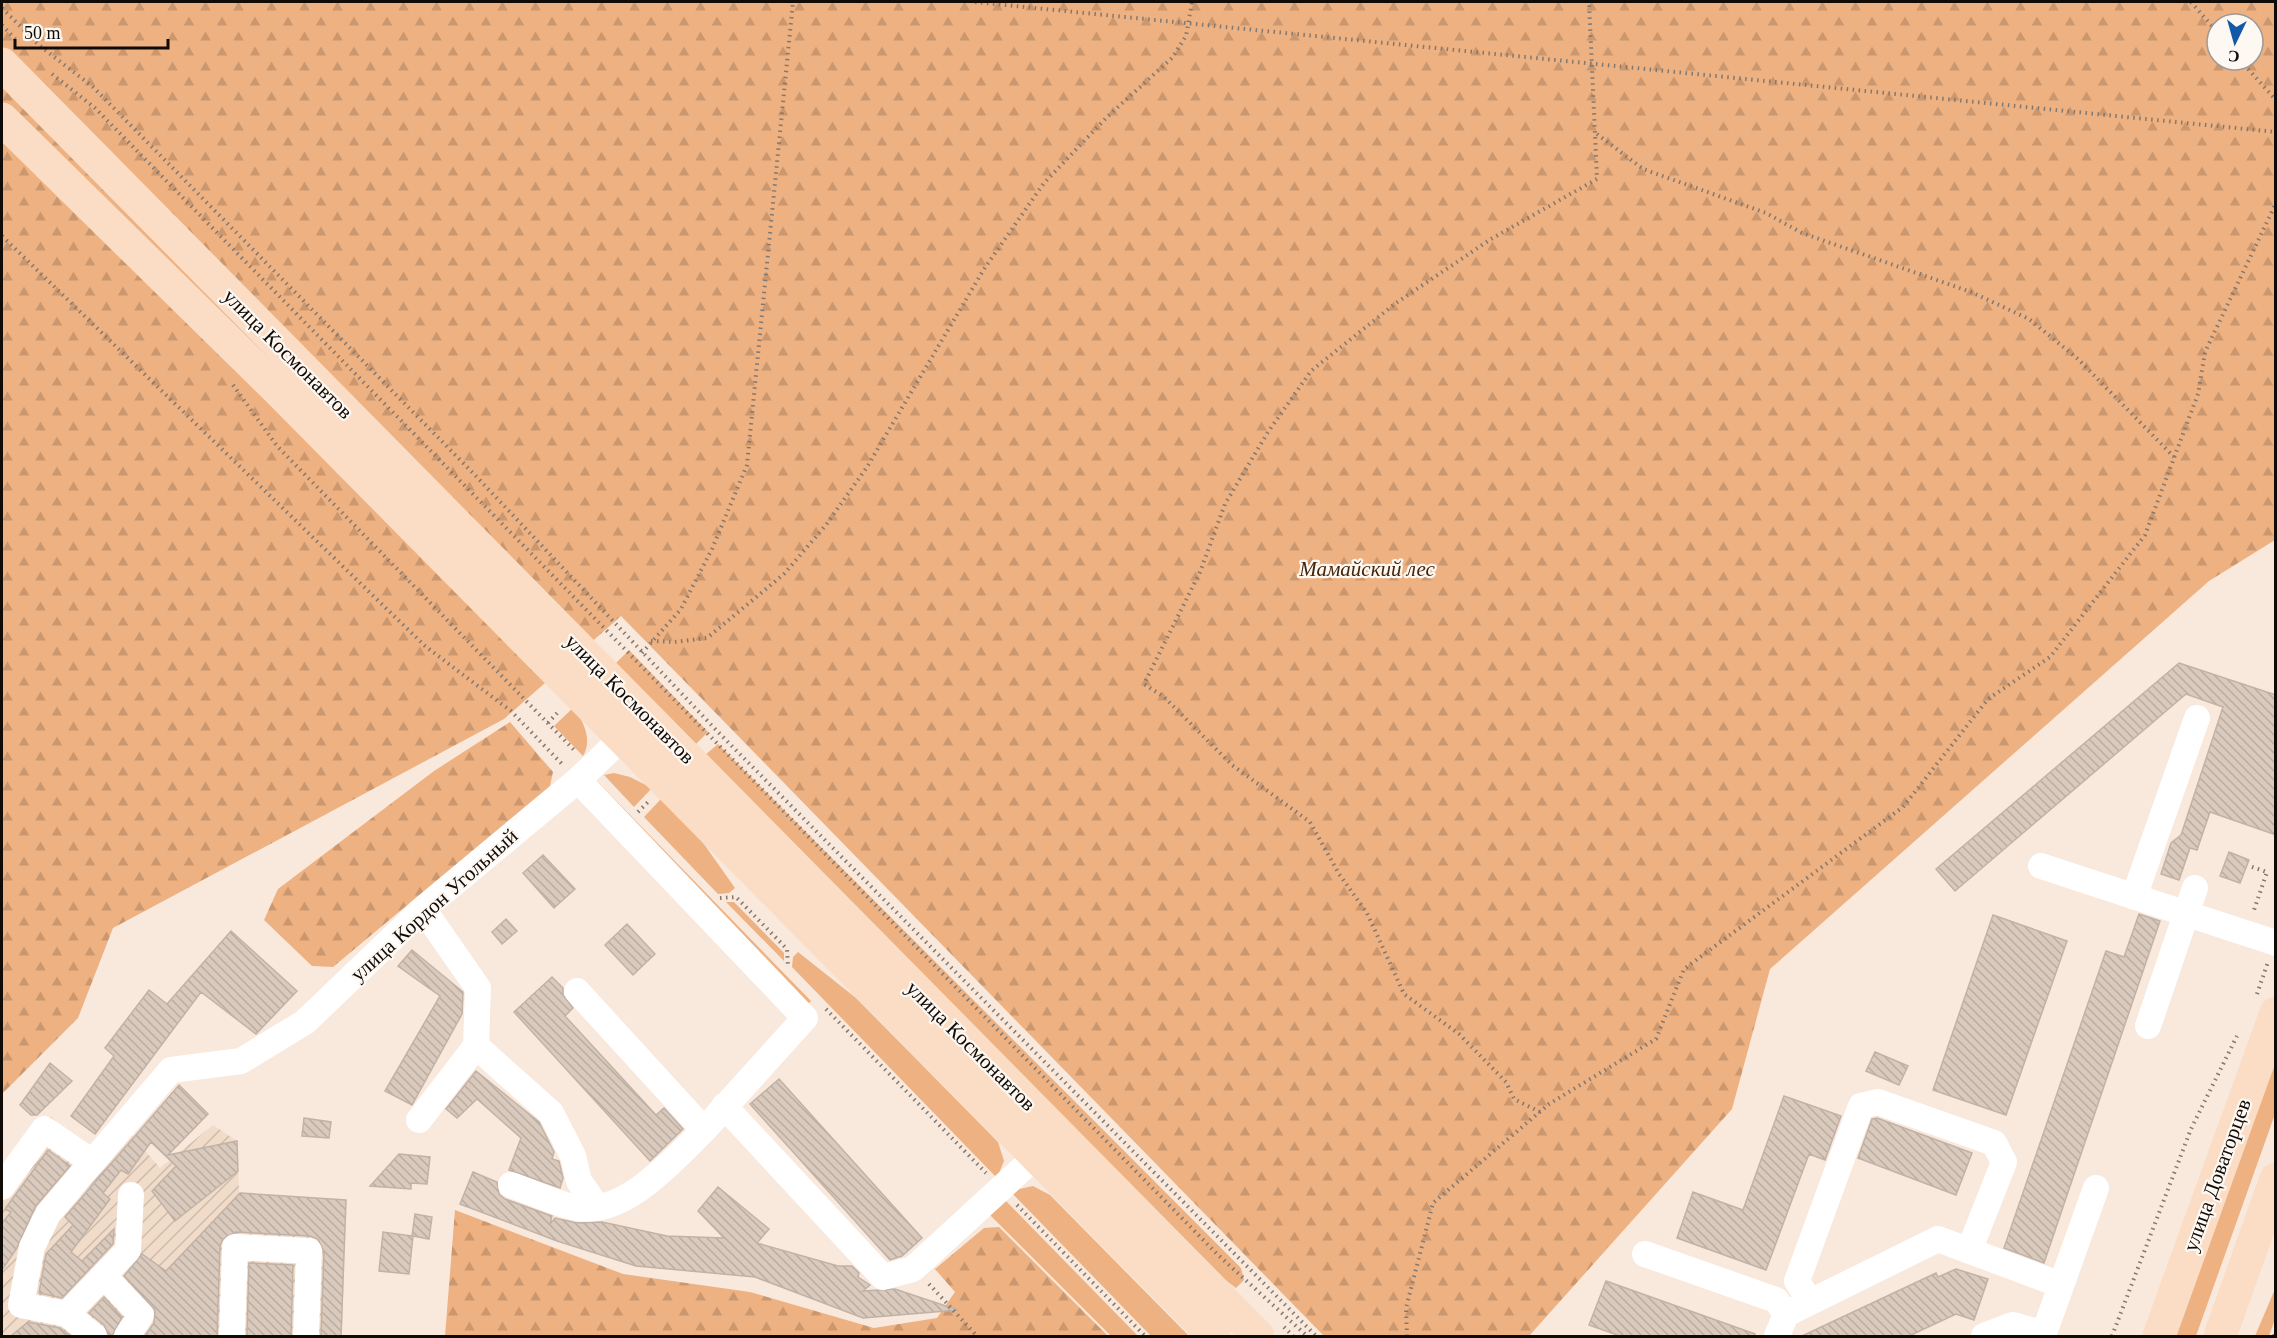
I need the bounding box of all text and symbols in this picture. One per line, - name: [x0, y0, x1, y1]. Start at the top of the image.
- scale bar: [15, 12, 168, 50]
- north arrow: [2205, 12, 2265, 72]
- text: 50 m: [24, 23, 61, 43]
- text: С: [2227, 47, 2240, 65]
- street label: улица Космонавтов: [218, 284, 358, 424]
- park label: Мамайский лес: [1298, 557, 1435, 581]
- street label: улица Космонавтов: [560, 629, 700, 769]
- street label: улица Кордон Угольный: [346, 824, 522, 986]
- street label: улица Космонавтов: [901, 976, 1041, 1116]
- street label: улица Доваторцев: [2178, 1095, 2256, 1255]

